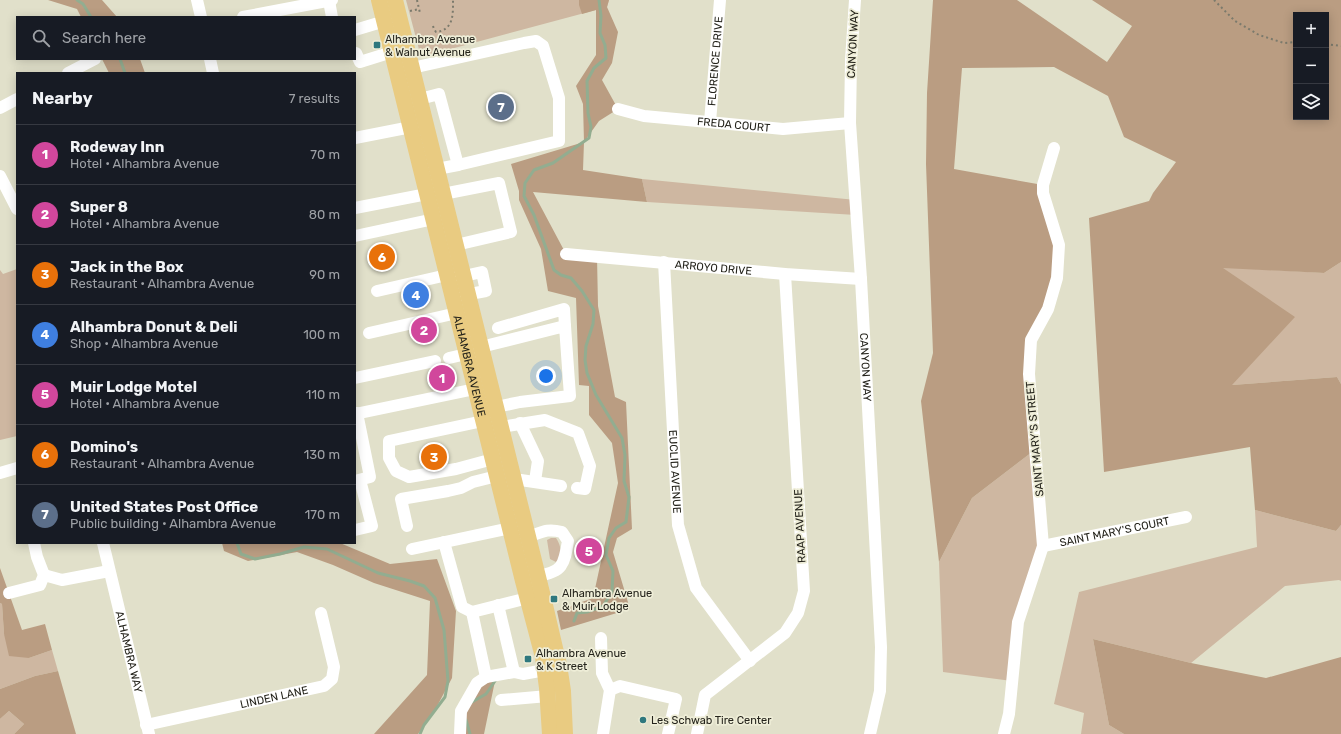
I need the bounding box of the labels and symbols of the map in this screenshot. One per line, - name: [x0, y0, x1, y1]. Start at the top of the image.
- street label: CANYON WAY: [845, 9, 861, 79]
- street label: FLORENCE DRIVE: [705, 16, 725, 107]
- place label: Alhambra Avenue & Walnut Avenue: [385, 33, 475, 59]
- marker: Alhambra Avenue & Walnut Avenue: [372, 40, 382, 50]
- pin: 7: [488, 92, 514, 122]
- street label: FREDA COURT: [696, 114, 772, 134]
- pin: 6: [369, 242, 395, 272]
- street label: ARROYO DRIVE: [674, 257, 753, 277]
- pin: 4: [403, 280, 429, 310]
- street label: ALHAMBRA AVENUE: [451, 314, 489, 418]
- pin: 2: [411, 315, 437, 345]
- street label: CANYON WAY: [857, 333, 874, 402]
- pin: 1: [429, 363, 455, 393]
- your location: [536, 366, 556, 386]
- street label: SAINT MARY'S STREET: [1023, 380, 1047, 497]
- street label: EUCLID AVENUE: [666, 430, 684, 514]
- pin: 3: [421, 442, 447, 472]
- street label: RAAP AVENUE: [792, 488, 808, 563]
- street label: SAINT MARY'S COURT: [1059, 514, 1171, 549]
- pin: 5: [576, 536, 602, 566]
- place label: Alhambra Avenue & Muir Lodge: [562, 587, 652, 613]
- marker: Alhambra Avenue & Muir Lodge: [549, 594, 559, 604]
- street label: ALHAMBRA WAY: [113, 610, 145, 694]
- place label: Alhambra Avenue & K Street: [536, 647, 626, 673]
- marker: Alhambra Avenue & K Street: [523, 654, 533, 664]
- street label: LINDEN LANE: [239, 683, 310, 711]
- place label: Les Schwab Tire Center: [651, 714, 772, 727]
- marker: Les Schwab Tire Center: [638, 715, 648, 725]

